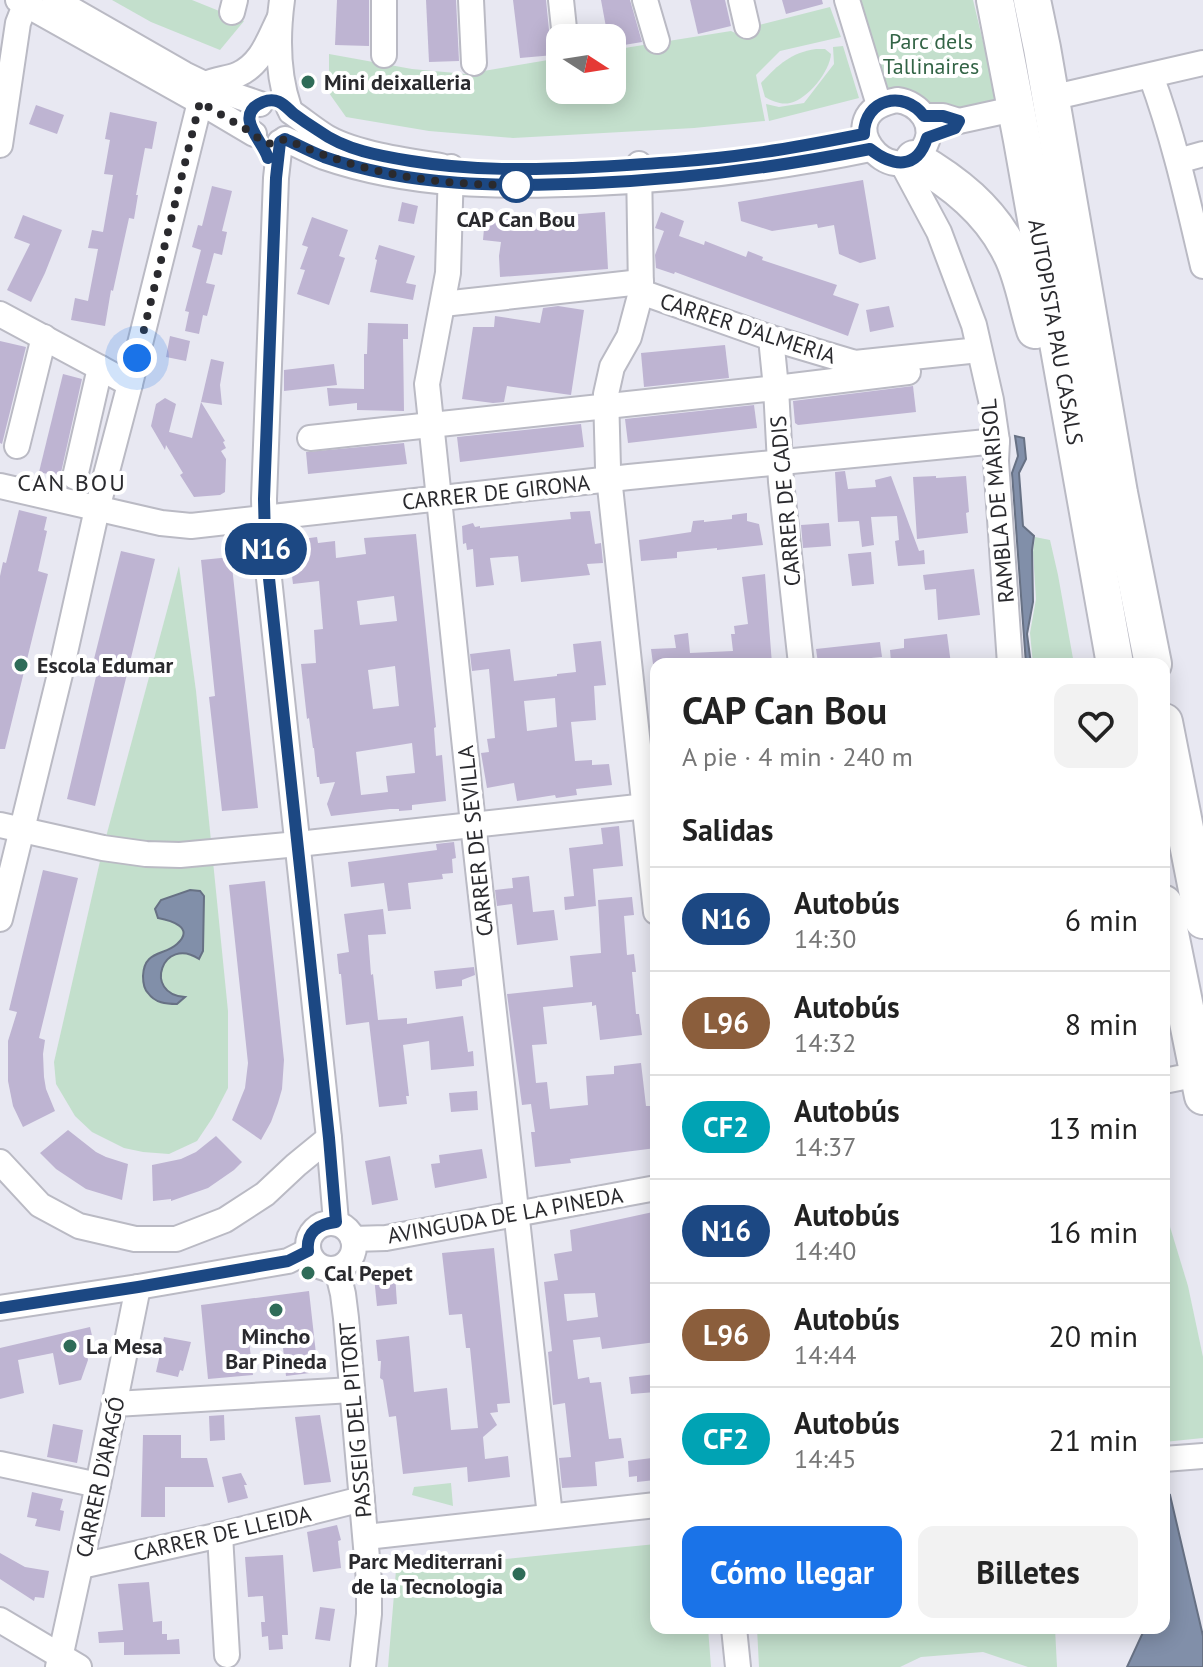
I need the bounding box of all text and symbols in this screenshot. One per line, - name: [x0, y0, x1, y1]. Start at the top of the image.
- north arrow: [546, 24, 626, 104]
- map controls: [546, 24, 626, 104]
- park label: Parc dels Tallinaires: [883, 27, 979, 80]
- place label: Mini deixalleria: [324, 68, 471, 96]
- marker: Mini deixalleria: [299, 73, 317, 91]
- marker: CAP Can Bou: [499, 168, 533, 202]
- place label: CAP Can Bou: [457, 205, 575, 233]
- street label: AUTOPISTA PAU CASALS: [1022, 217, 1090, 447]
- street label: CARRER D'ALMERIA: [657, 286, 840, 370]
- your location: [117, 338, 157, 378]
- street label: RAMBLA DE MARISOL: [974, 398, 1020, 604]
- street label: CARRER DE CADIS: [764, 415, 806, 587]
- district label: CAN BOU: [17, 467, 127, 498]
- street label: CARRER DE GIRONA: [401, 468, 591, 516]
- line badge: N16: [220, 523, 312, 575]
- text: N16: [241, 530, 291, 567]
- place label: Escola Edumar: [37, 651, 173, 679]
- marker: Escola Edumar: [12, 656, 30, 674]
- button: heart: [1054, 684, 1138, 768]
- text: CAP Can Bou: [682, 685, 887, 734]
- text: A pie · 4 min · 240 m: [682, 740, 913, 773]
- street label: CARRER DE SEVILLA: [451, 744, 499, 938]
- text: Salidas: [682, 810, 773, 849]
- text: Autobús: [794, 883, 900, 922]
- text: N16: [701, 900, 751, 937]
- text: 6 min: [1065, 900, 1138, 939]
- text: 14:30: [794, 922, 856, 955]
- text: Autobús: [794, 987, 900, 1026]
- text: L96: [703, 1004, 749, 1041]
- text: 8 min: [1065, 1004, 1138, 1043]
- text: 14:32: [794, 1026, 856, 1059]
- text: Autobús: [794, 1091, 900, 1130]
- text: CF2: [703, 1108, 749, 1145]
- text: 13 min: [1048, 1108, 1138, 1147]
- text: 14:37: [794, 1130, 856, 1163]
- street label: AVINGUDA DE LA PINEDA: [385, 1180, 625, 1249]
- text: Autobús: [794, 1195, 900, 1234]
- text: N16: [701, 1212, 751, 1249]
- text: 16 min: [1048, 1212, 1138, 1251]
- text: 14:40: [794, 1234, 856, 1267]
- place label: Cal Pepet: [324, 1259, 413, 1287]
- marker: Cal Pepet: [299, 1264, 317, 1282]
- text: Autobús: [794, 1299, 900, 1338]
- marker: Mincho Bar Pineda: [267, 1301, 285, 1319]
- text: L96: [703, 1316, 749, 1353]
- text: 20 min: [1048, 1316, 1138, 1355]
- street label: PASSEIG DEL PITORT: [333, 1321, 377, 1519]
- place label: Mincho Bar Pineda: [225, 1322, 327, 1375]
- place label: La Mesa: [86, 1332, 163, 1360]
- marker: La Mesa: [61, 1337, 79, 1355]
- text: 14:44: [794, 1338, 856, 1371]
- street label: CARRER D'ARAGÓ: [69, 1394, 131, 1560]
- text: Autobús: [794, 1403, 900, 1442]
- text: CF2: [703, 1420, 749, 1457]
- text: 21 min: [1048, 1420, 1138, 1459]
- text: 14:45: [794, 1442, 856, 1475]
- street label: CARRER DE LLEIDA: [130, 1499, 314, 1567]
- button: Cómo llegar: [682, 1526, 902, 1618]
- button: Billetes: [918, 1526, 1138, 1618]
- place label: Parc Mediterrani de la Tecnologia: [348, 1547, 503, 1600]
- marker: Parc Mediterrani de la Tecnologia: [510, 1565, 528, 1583]

